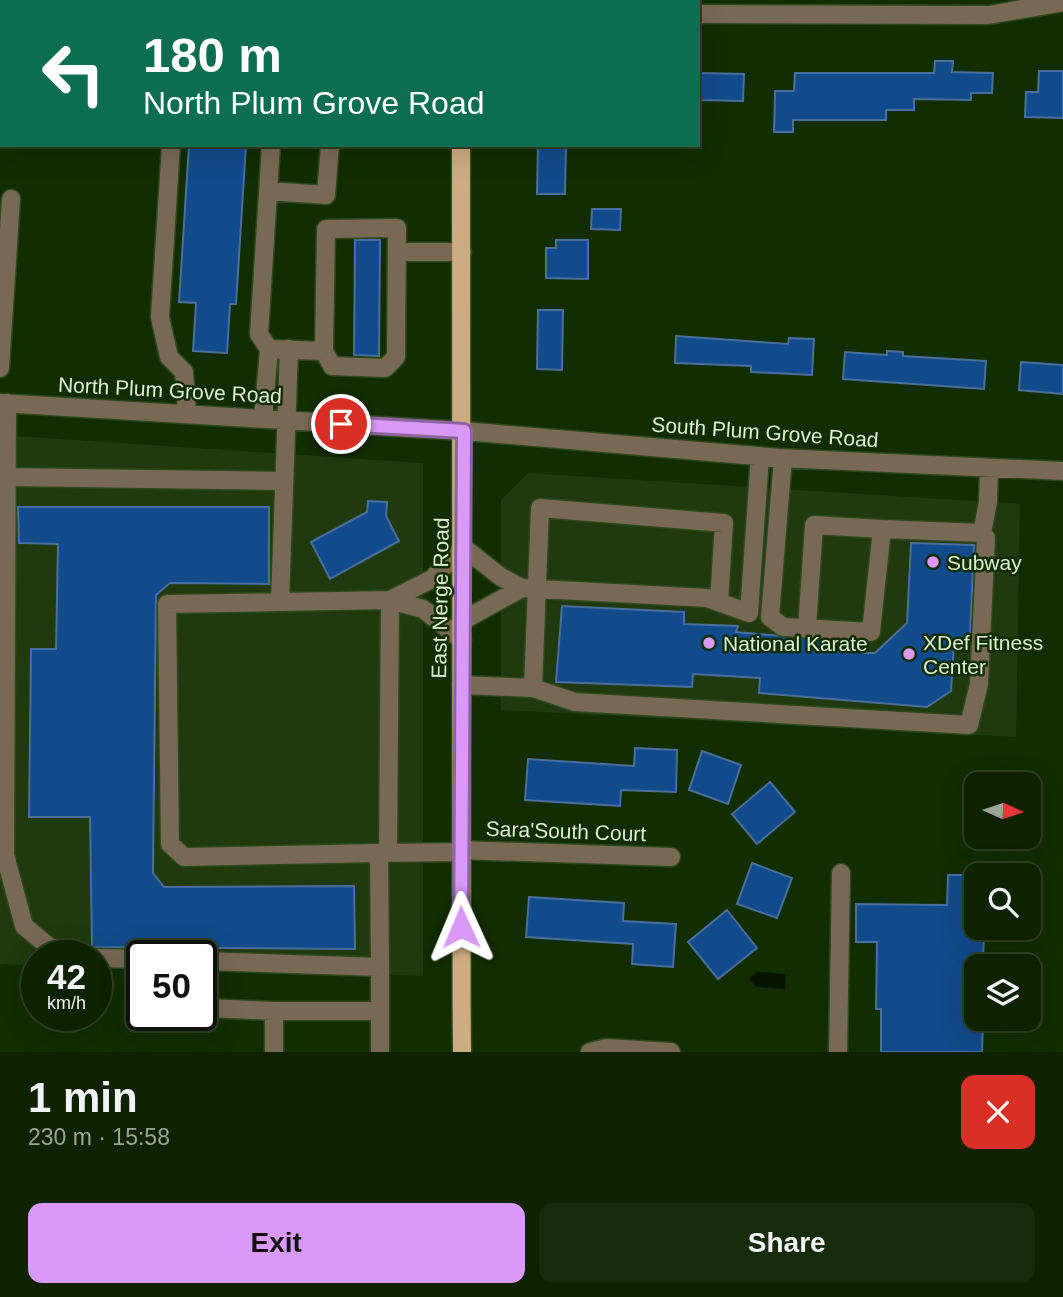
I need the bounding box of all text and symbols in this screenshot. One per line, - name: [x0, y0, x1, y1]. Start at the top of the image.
- icon: left: [28, 28, 119, 119]
- text: 180 m: [143, 28, 282, 82]
- text: North Plum Grove Road: [143, 85, 484, 121]
- street label: North Plum Grove Road: [58, 373, 282, 407]
- pin: [311, 394, 371, 454]
- icon: arrive: [322, 405, 360, 443]
- street label: South Plum Grove Road: [651, 413, 879, 451]
- street label: East Nerge Road: [427, 517, 453, 679]
- place label: Subway: [947, 551, 1022, 574]
- marker: Subway: [925, 554, 941, 570]
- place label: XDef Fitness Center: [923, 631, 1043, 678]
- place label: National Karate: [723, 632, 868, 655]
- marker: National Karate: [701, 635, 717, 651]
- marker: XDef Fitness Center: [901, 646, 917, 662]
- north arrow: [964, 772, 1041, 849]
- map controls: [964, 772, 1041, 1031]
- street label: Sara'South Court: [485, 817, 647, 845]
- button: search: [964, 863, 1041, 940]
- position arrow: [424, 890, 498, 964]
- speed limit sign: 50: [126, 940, 217, 1031]
- button: layers: [964, 954, 1041, 1031]
- text: 42: [47, 957, 86, 996]
- text: km/h: [47, 993, 86, 1013]
- text: 1 min: [28, 1074, 138, 1121]
- button: close: [961, 1075, 1035, 1149]
- text: 230 m · 15:58: [28, 1124, 170, 1150]
- button: Exit: [28, 1203, 525, 1283]
- button: Share: [539, 1203, 1035, 1283]

